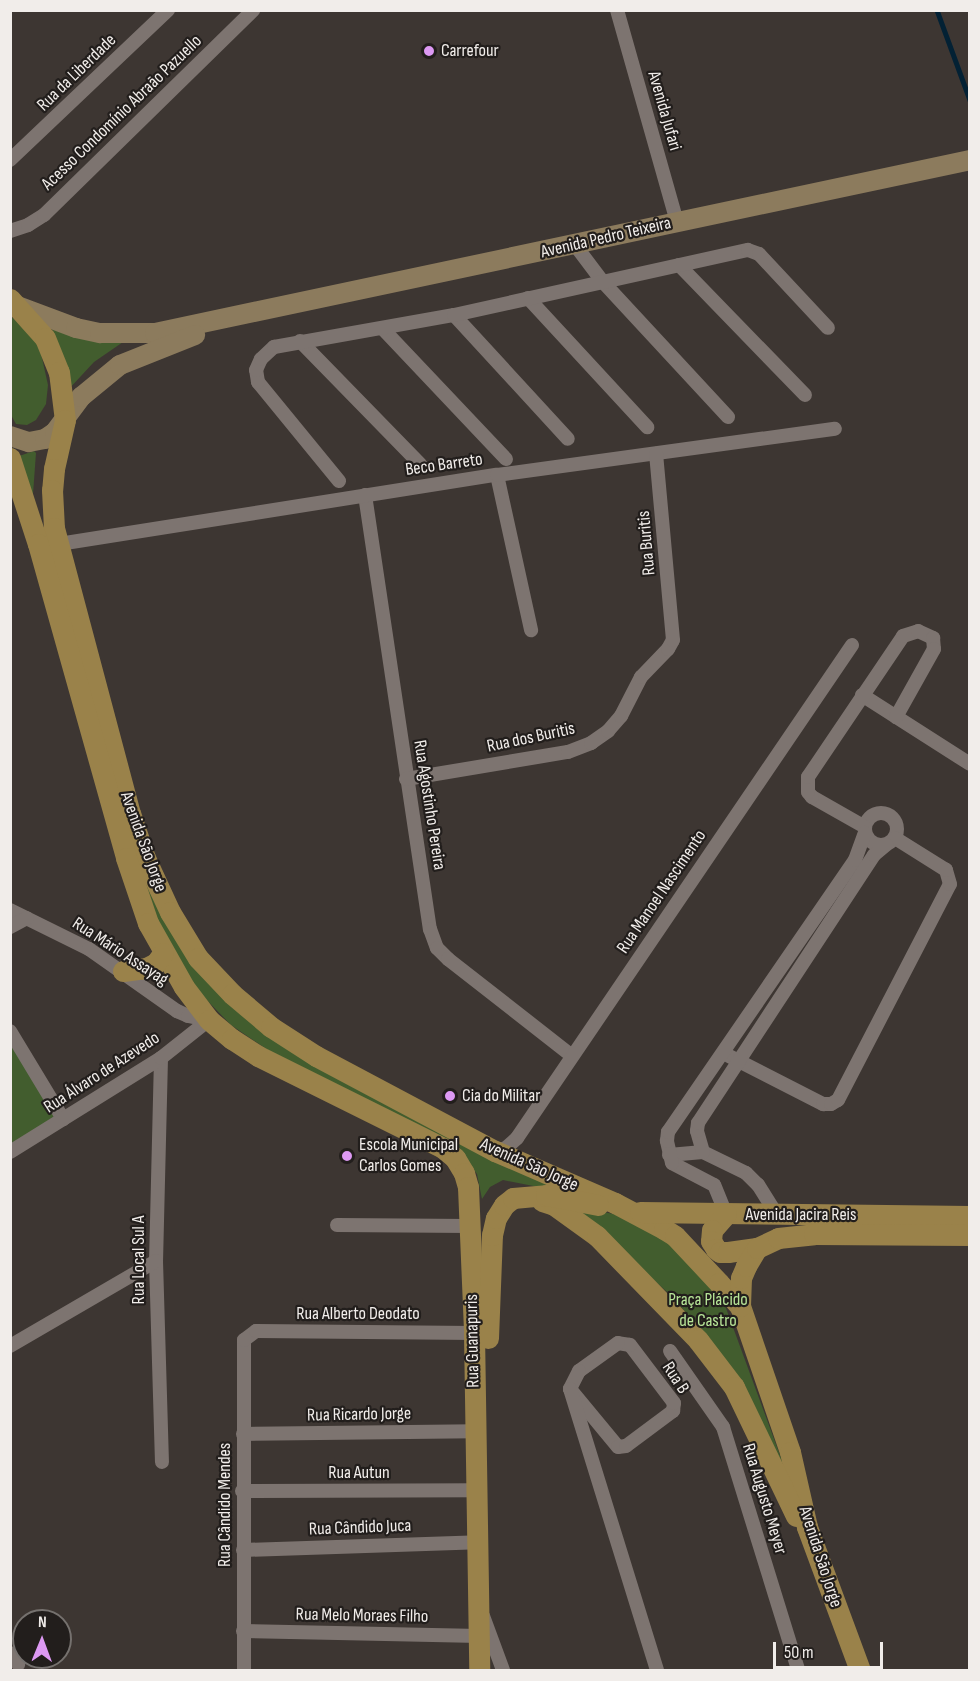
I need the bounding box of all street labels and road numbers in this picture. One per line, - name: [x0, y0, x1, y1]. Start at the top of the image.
- street label: Rua da Liberdade: [33, 30, 121, 116]
- street label: Acesso Condomínio Abraão Pazuello: [37, 31, 207, 195]
- street label: Avenida Jufari: [642, 69, 686, 153]
- street label: Avenida Pedro Teixeira: [539, 213, 673, 263]
- street label: Beco Barreto: [404, 449, 484, 481]
- street label: Rua Buritis: [633, 510, 661, 576]
- street label: Rua dos Buritis: [485, 718, 577, 758]
- street label: Rua Agostinho Pereira: [408, 738, 450, 872]
- street label: Avenida São Jorge: [115, 789, 171, 895]
- street label: Rua Manoel Nascimento: [613, 826, 711, 958]
- street label: Rua Mário Assayag: [68, 913, 172, 991]
- street label: Rua Álvaro de Azevedo: [40, 1028, 164, 1118]
- street label: Avenida São Jorge: [477, 1134, 581, 1196]
- street label: Avenida Jacira Reis: [746, 1204, 856, 1226]
- street label: Rua Local Sul A: [128, 1216, 150, 1304]
- street label: Rua Guanapuris: [461, 1294, 485, 1388]
- street label: Rua Alberto Deodato: [296, 1303, 420, 1325]
- street label: Rua B: [657, 1358, 693, 1398]
- street label: Rua Ricardo Jorge: [307, 1403, 411, 1427]
- street label: Rua Augusto Meyer: [737, 1441, 791, 1557]
- street label: Rua Cândido Mendes: [214, 1443, 236, 1567]
- street label: Rua Autun: [328, 1462, 390, 1484]
- street label: Avenida São Jorge: [793, 1504, 847, 1610]
- street label: Rua Cândido Juca: [308, 1515, 412, 1541]
- street label: Rua Melo Moraes Filho: [295, 1604, 429, 1628]

